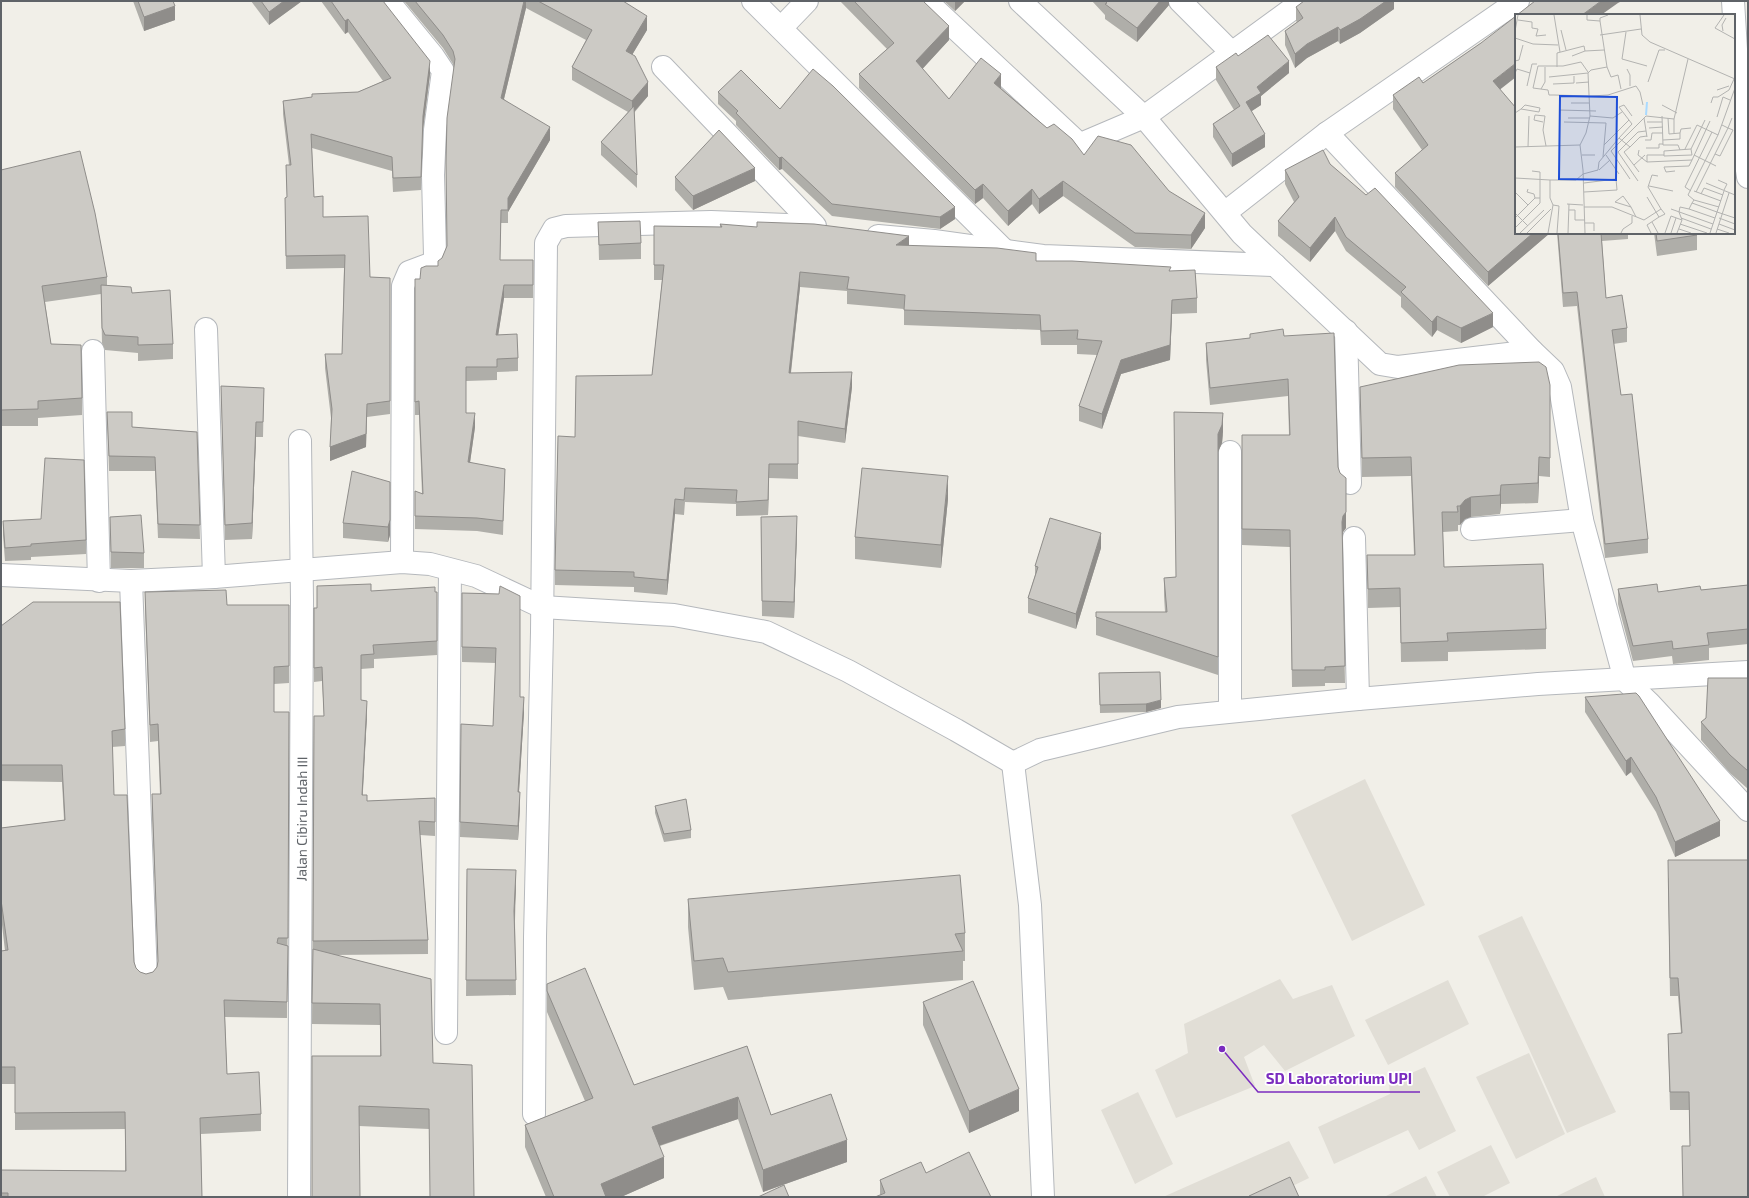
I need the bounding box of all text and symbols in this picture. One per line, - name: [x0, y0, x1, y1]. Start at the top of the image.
- inset map: [1515, 14, 1735, 234]
- street label: Jalan Cibiru Indah III: [292, 756, 310, 882]
- callout: SD Laboratorium UPI: [1258, 1065, 1420, 1092]
- text: SD Laboratorium UPI: [1266, 1069, 1412, 1087]

